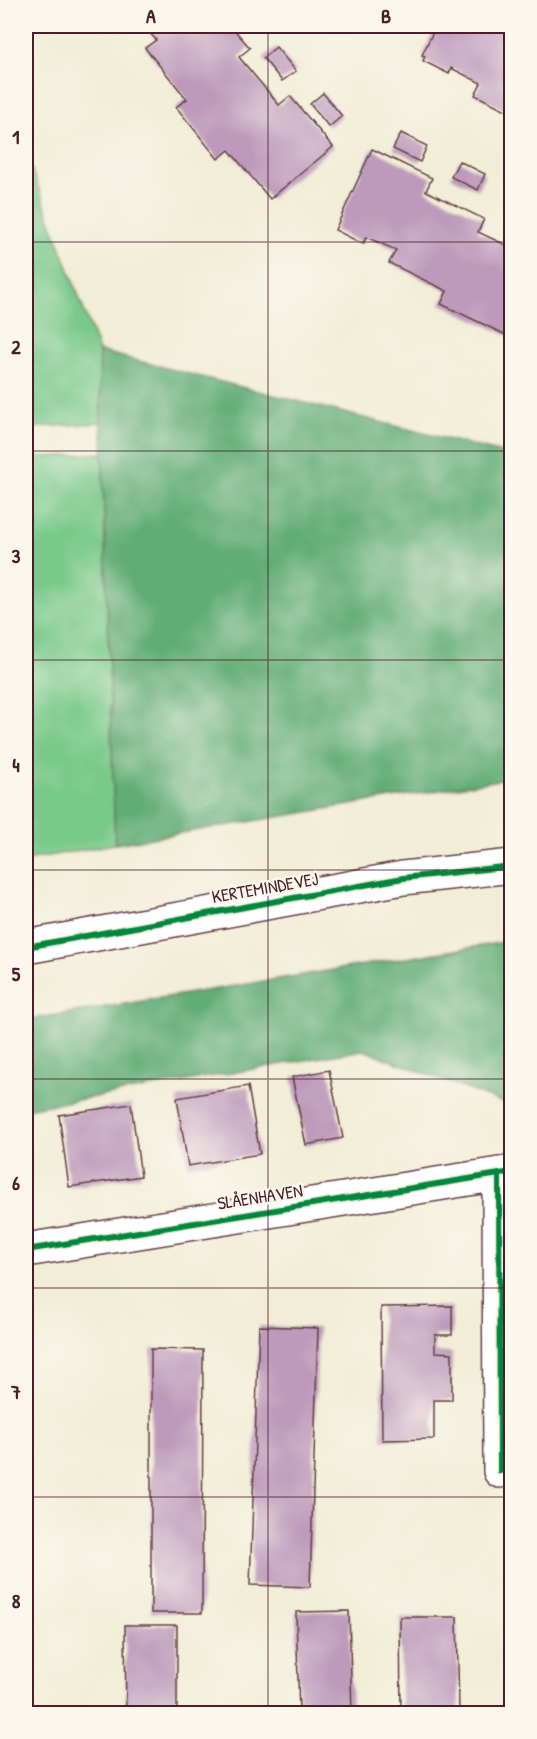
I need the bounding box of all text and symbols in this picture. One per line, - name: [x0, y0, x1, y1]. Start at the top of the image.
- text: A: [146, 2, 156, 29]
- text: B: [381, 2, 391, 29]
- text: 1: [12, 123, 20, 150]
- text: 2: [11, 333, 21, 360]
- text: 3: [12, 542, 21, 569]
- text: 4: [12, 751, 20, 778]
- street label: KERTEMINDEVEJ: [210, 866, 320, 909]
- text: 5: [12, 960, 21, 987]
- text: 6: [12, 1169, 20, 1196]
- street label: SLÅENHAVEN: [215, 1177, 304, 1216]
- text: 7: [10, 1378, 21, 1405]
- text: 8: [12, 1587, 21, 1614]

